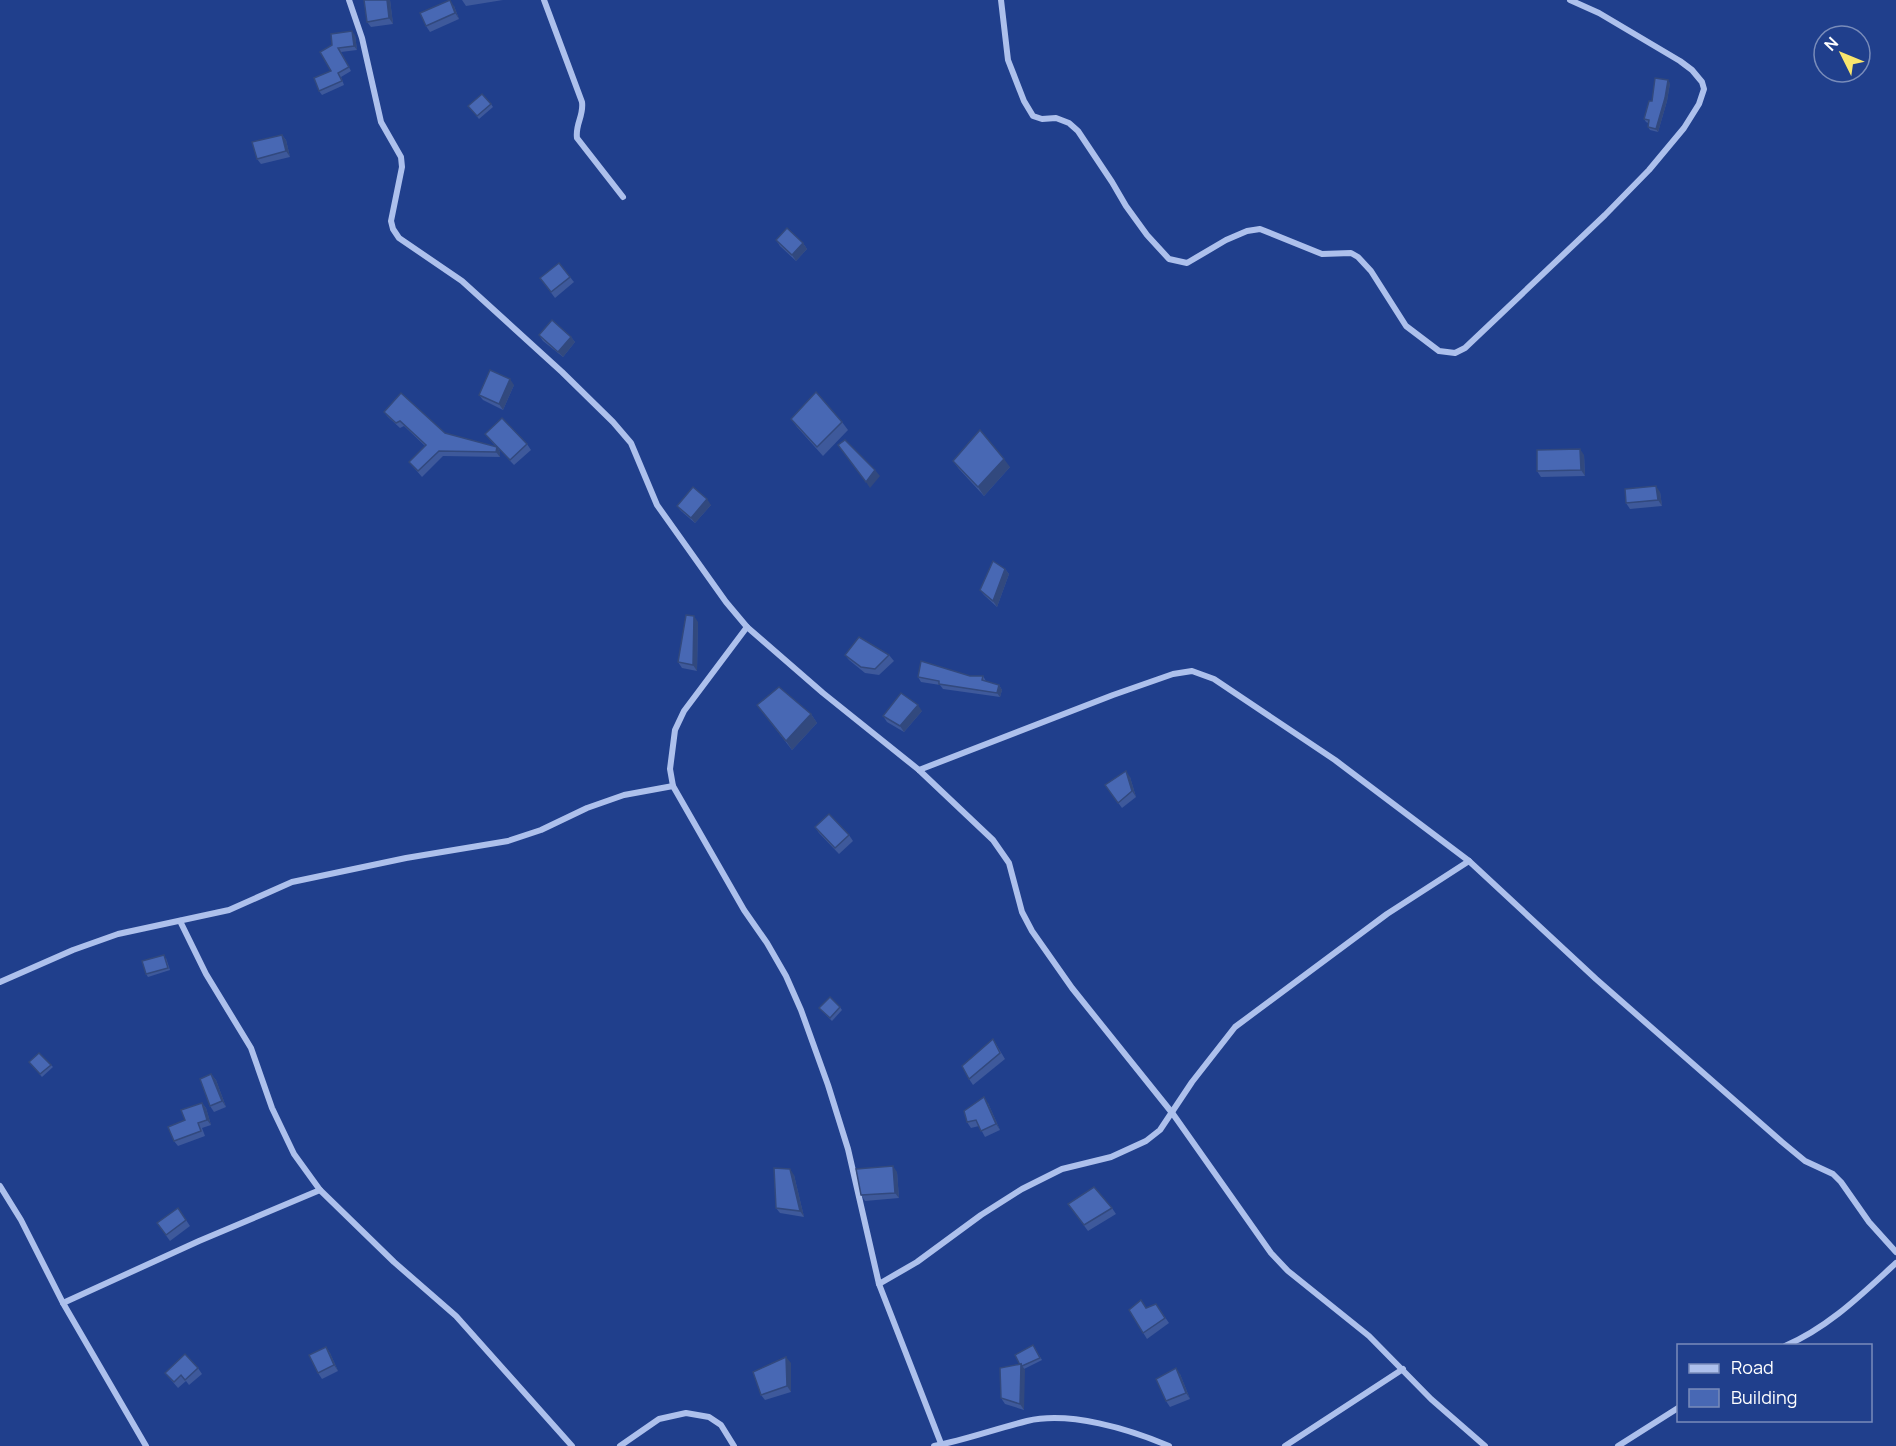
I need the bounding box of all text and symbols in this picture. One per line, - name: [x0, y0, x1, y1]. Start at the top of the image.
- north arrow: [1812, 24, 1872, 84]
- text: N: [1819, 32, 1843, 55]
- legend: [1677, 1344, 1872, 1422]
- text: Road: [1731, 1355, 1774, 1379]
- text: Building: [1731, 1385, 1797, 1409]

